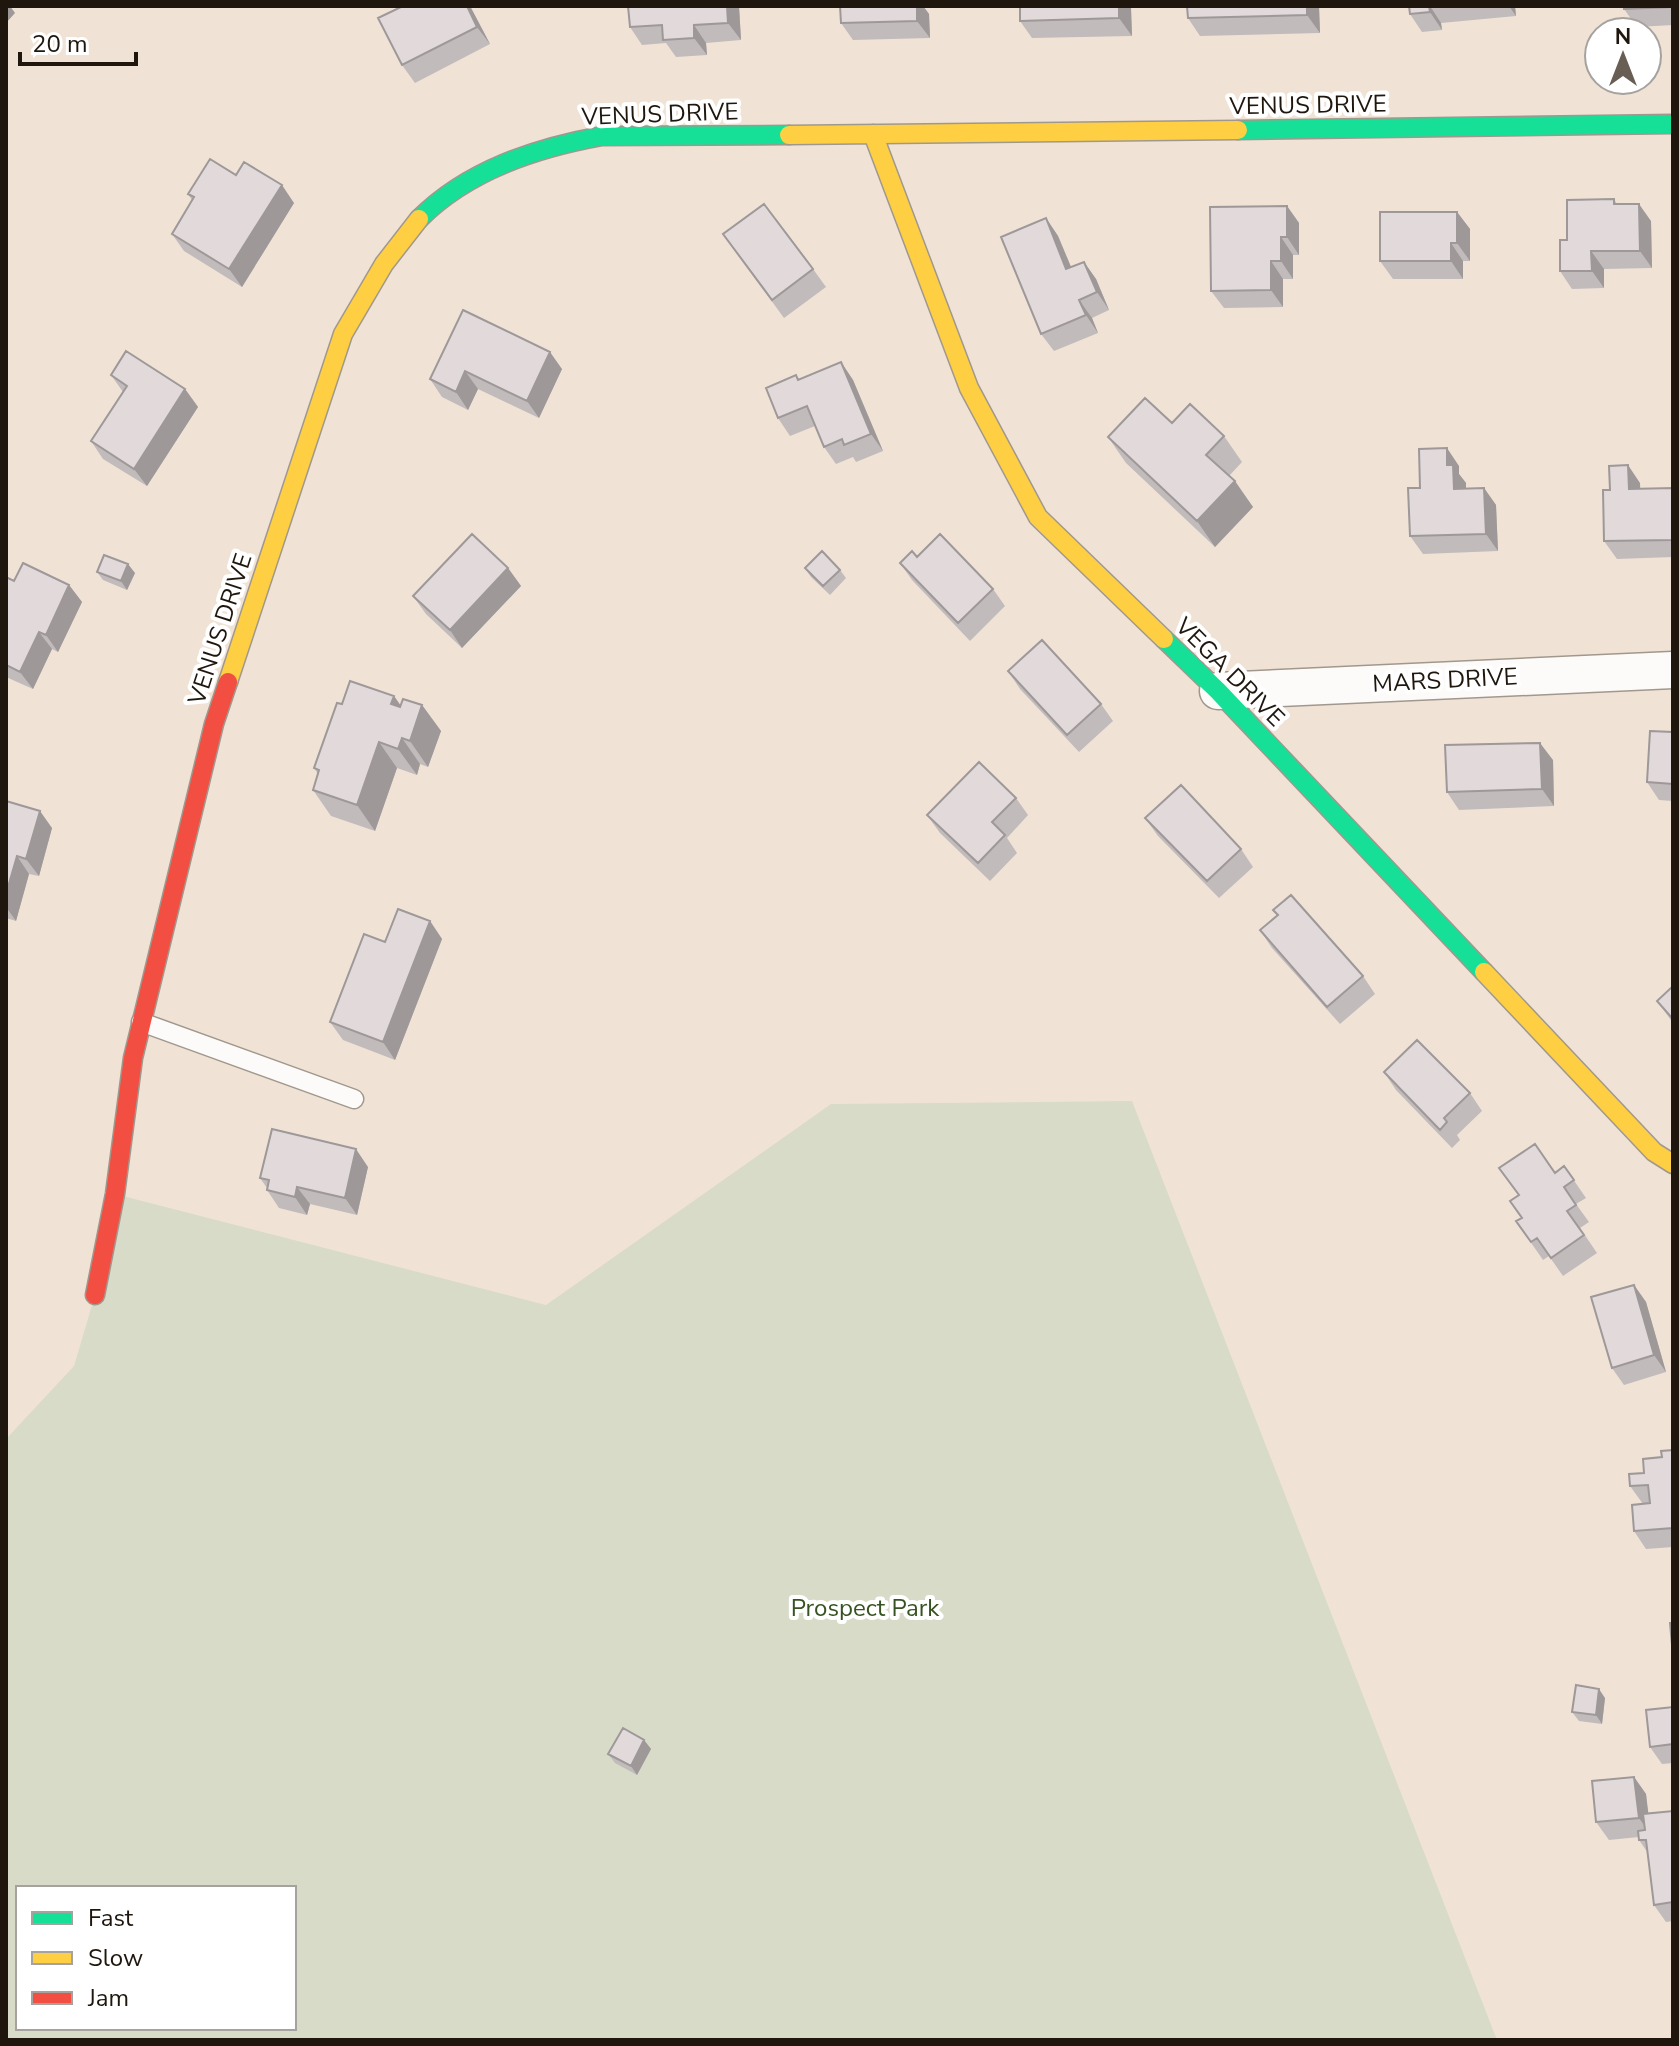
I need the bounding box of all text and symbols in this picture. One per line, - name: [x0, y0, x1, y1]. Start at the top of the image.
- scale bar: [20, 16, 136, 66]
- north arrow: [1583, 16, 1663, 96]
- text: N: [1615, 22, 1631, 52]
- text: 20 m: [32, 28, 88, 60]
- street label: VENUS DRIVE: [1228, 88, 1387, 122]
- street label: VENUS DRIVE: [580, 95, 739, 133]
- street label: VENUS DRIVE: [180, 549, 260, 710]
- street label: VEGA DRIVE: [1168, 610, 1292, 734]
- street label: MARS DRIVE: [1371, 660, 1519, 700]
- park label: Prospect Park: [791, 1592, 940, 1624]
- legend: [16, 1886, 296, 2030]
- text: Fast: [88, 1902, 134, 1934]
- text: Slow: [88, 1942, 143, 1974]
- text: Jam: [87, 1982, 129, 2014]

